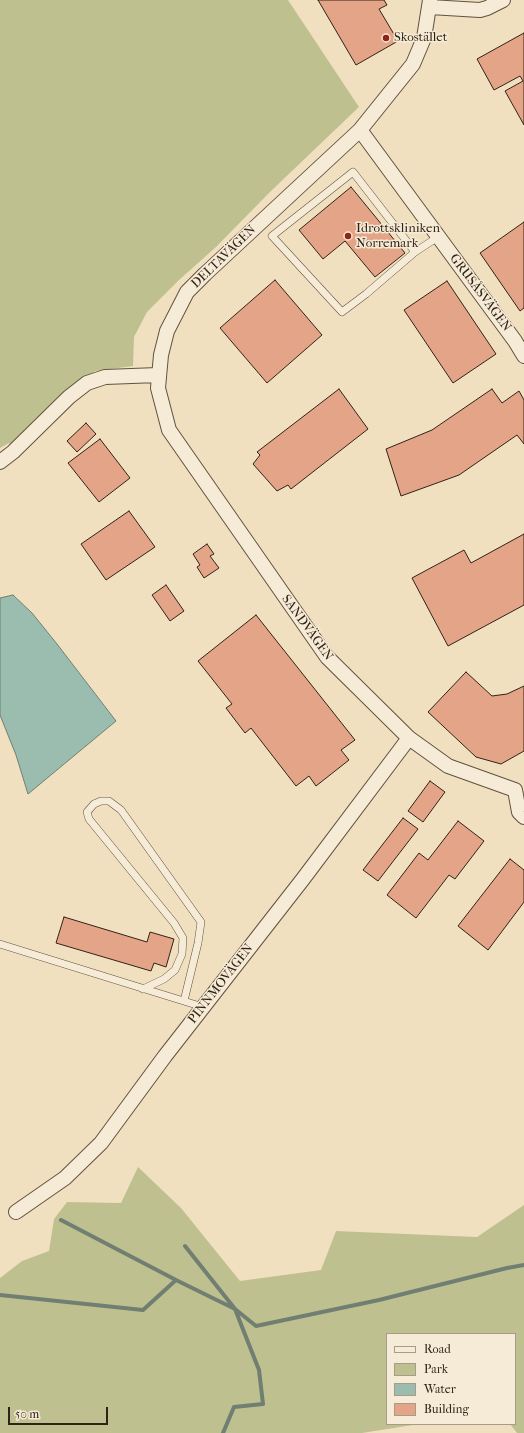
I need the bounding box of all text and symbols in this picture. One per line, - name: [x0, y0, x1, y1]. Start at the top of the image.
- place label: Skostället: [394, 30, 447, 46]
- marker: Skostället: [381, 33, 391, 43]
- place label: Idrottskliniken Norremark: [356, 221, 440, 252]
- street label: DELTAVÄGEN: [188, 222, 260, 292]
- marker: Idrottskliniken Norremark: [343, 231, 353, 241]
- street label: GRUSÅSVÄGEN: [446, 251, 514, 335]
- street label: SANDVÄGEN: [278, 592, 336, 664]
- street label: PINNMOVÄGEN: [185, 941, 257, 1027]
- legend: [386, 1333, 516, 1425]
- text: Road: [424, 1342, 451, 1356]
- text: Park: [424, 1362, 448, 1376]
- text: Water: [424, 1382, 456, 1396]
- scale bar: [10, 1399, 110, 1425]
- text: Building: [424, 1402, 469, 1416]
- text: 50 m: [15, 1407, 39, 1421]

